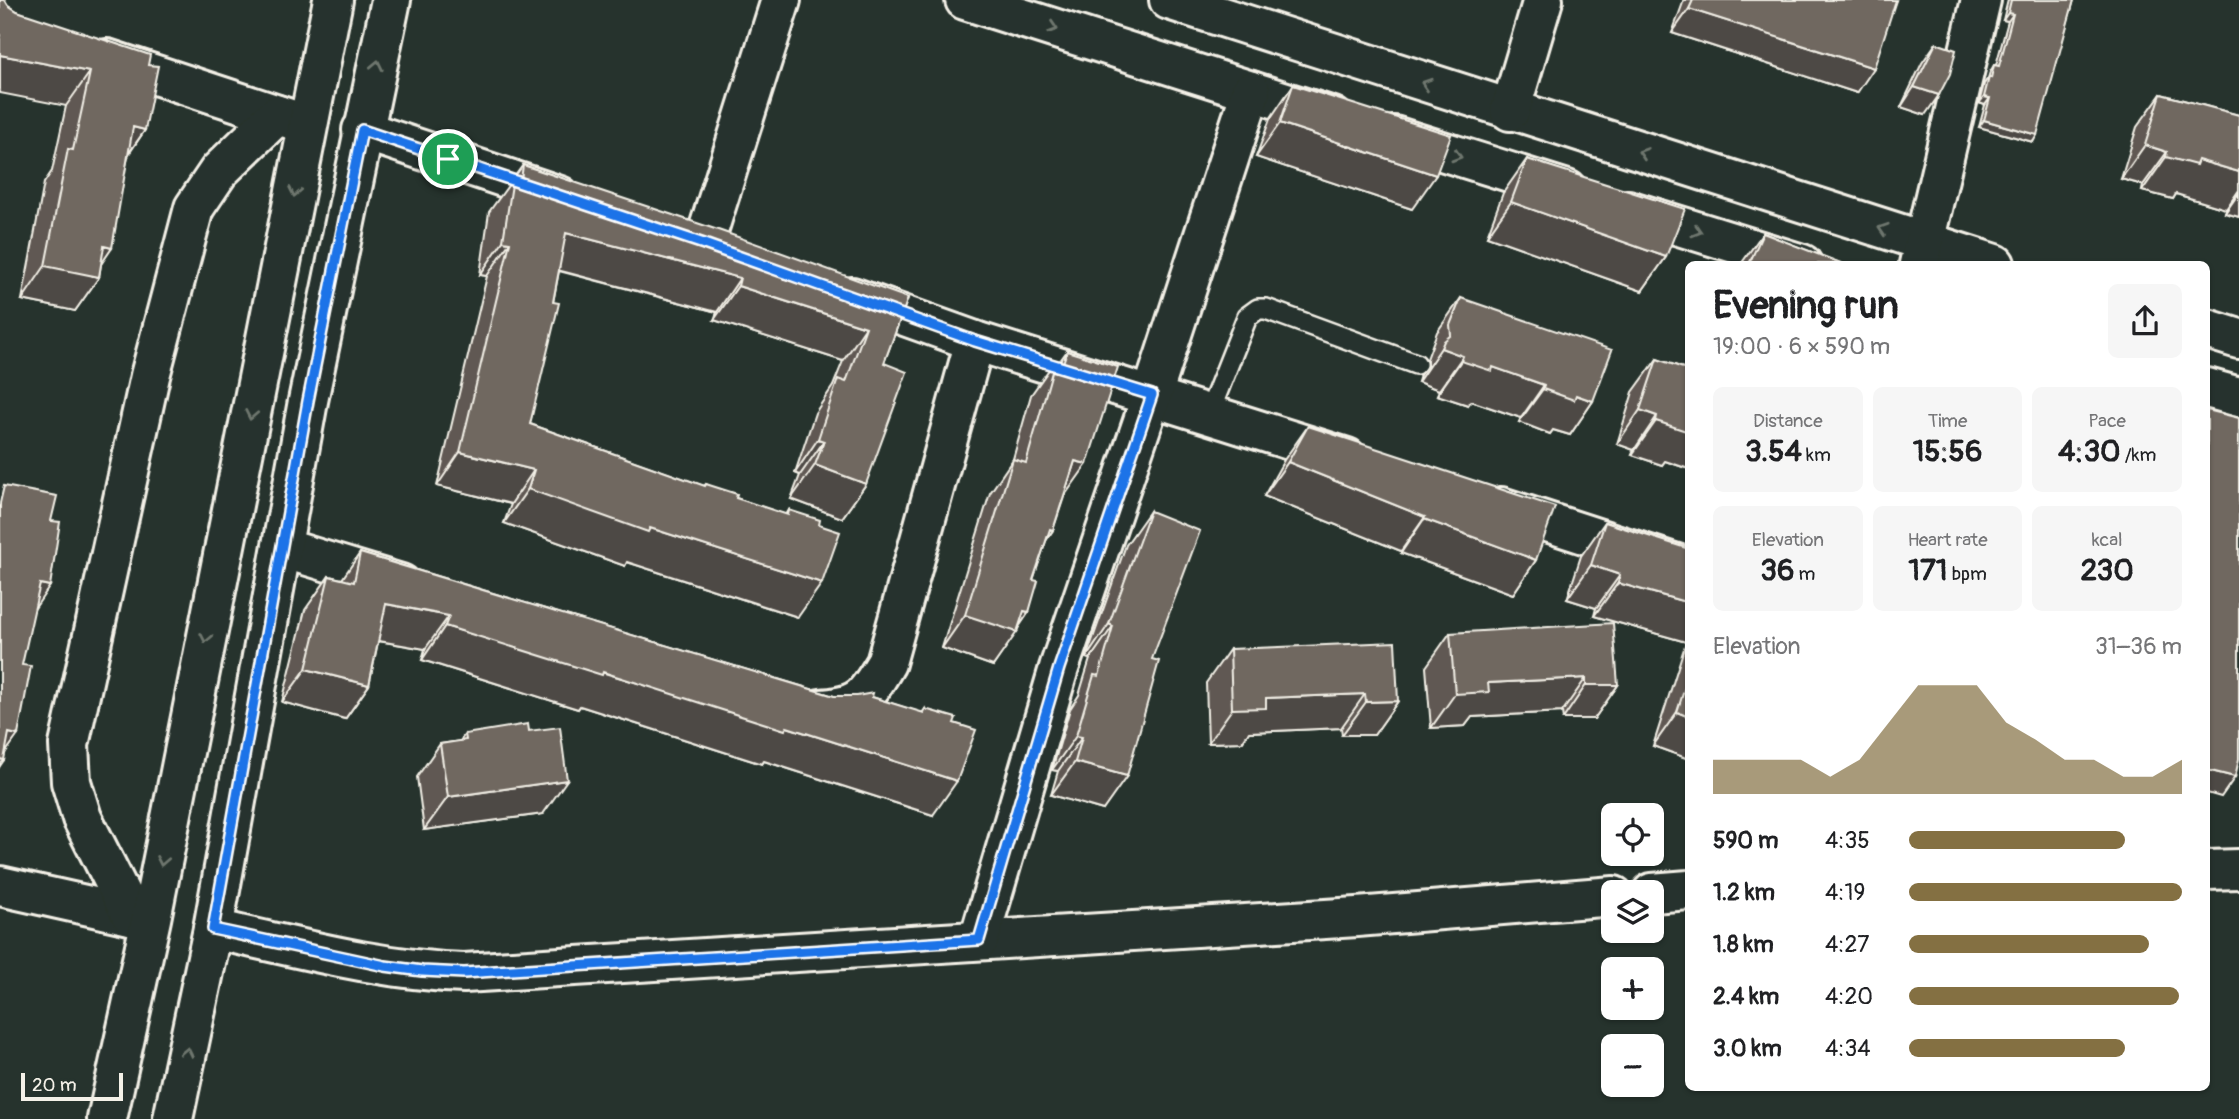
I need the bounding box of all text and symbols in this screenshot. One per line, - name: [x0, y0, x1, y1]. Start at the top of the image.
- one-way arrow: [1047, 20, 1059, 35]
- one-way arrow: [368, 59, 383, 71]
- one-way arrow: [1420, 77, 1432, 92]
- pin: [418, 129, 478, 189]
- icon: arrive: [429, 140, 467, 178]
- one-way arrow: [1637, 147, 1649, 161]
- one-way arrow: [1450, 148, 1463, 162]
- one-way arrow: [288, 186, 303, 198]
- one-way arrow: [1691, 223, 1703, 238]
- one-way arrow: [1877, 223, 1889, 238]
- text: Evening run: [1713, 282, 1899, 330]
- button: share: [2108, 284, 2182, 358]
- text: 19:00 · 6 × 590 m: [1713, 332, 1890, 361]
- one-way arrow: [244, 409, 259, 421]
- text: Distance: [1753, 409, 1823, 433]
- text: Time: [1928, 409, 1967, 433]
- text: Pace: [2088, 409, 2126, 433]
- text: 3.54: [1745, 433, 1802, 470]
- text: 15:56: [1913, 433, 1982, 470]
- text: 4:30: [2058, 433, 2121, 470]
- text: km: [1802, 443, 1831, 467]
- text: /km: [2121, 443, 2156, 467]
- text: Elevation: [1752, 528, 1824, 552]
- text: Heart rate: [1907, 528, 1988, 552]
- text: kcal: [2092, 528, 2123, 552]
- text: 36: [1760, 552, 1794, 589]
- text: 171: [1908, 552, 1948, 589]
- text: 230: [2081, 552, 2134, 589]
- text: m: [1794, 562, 1815, 586]
- text: bpm: [1948, 562, 1987, 586]
- one-way arrow: [200, 632, 215, 644]
- text: Elevation: [1713, 632, 1801, 661]
- text: 31–36 m: [2095, 632, 2182, 661]
- map controls: [1601, 803, 1664, 1097]
- button: locate: [1601, 803, 1664, 866]
- text: 590 m: [1713, 826, 1778, 855]
- text: 4:35: [1825, 826, 1870, 855]
- one-way arrow: [156, 855, 171, 867]
- text: 1.2 km: [1713, 878, 1775, 907]
- text: 4:19: [1825, 878, 1865, 907]
- button: layers: [1601, 880, 1664, 943]
- text: 1.8 km: [1713, 930, 1774, 959]
- text: 4:27: [1825, 930, 1870, 959]
- button: +: [1601, 957, 1664, 1020]
- text: 2.4 km: [1713, 982, 1779, 1011]
- text: 4:20: [1825, 982, 1873, 1011]
- button: −: [1601, 1034, 1664, 1097]
- text: 3.0 km: [1713, 1034, 1782, 1063]
- text: 4:34: [1825, 1034, 1871, 1063]
- one-way arrow: [179, 1046, 194, 1058]
- scale bar: [21, 1070, 122, 1102]
- text: 20 m: [32, 1073, 77, 1097]

